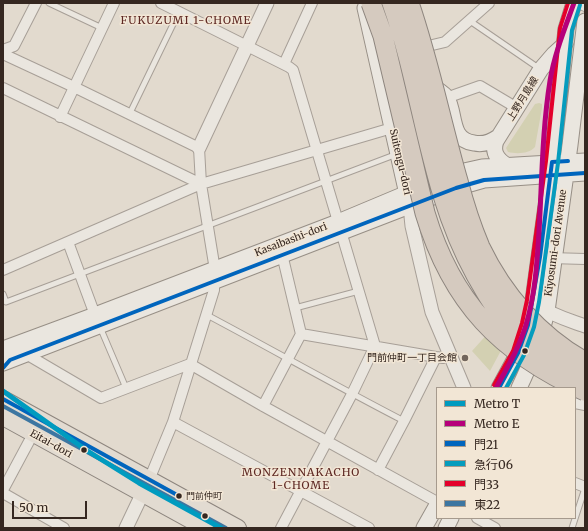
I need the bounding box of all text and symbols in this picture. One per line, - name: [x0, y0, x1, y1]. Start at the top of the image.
- district label: FUKUZUMI 1-CHOME: [120, 14, 252, 28]
- street label: 上野月島線: [505, 75, 541, 123]
- street label: Suitengu-dori: [387, 128, 413, 196]
- street label: Kiyosumi-dori Avenue: [543, 189, 569, 297]
- street label: Kasaibashi-dori: [253, 221, 329, 259]
- unlabelled marker: [520, 346, 530, 356]
- place label: 門前仲町一丁目会館: [367, 352, 457, 364]
- marker: 門前仲町一丁目会館: [460, 353, 470, 363]
- legend: [436, 387, 576, 519]
- text: Metro T: [474, 396, 520, 411]
- text: Metro E: [474, 416, 519, 431]
- street label: Eitai-dori: [28, 427, 74, 461]
- text: 門21: [474, 437, 498, 452]
- unlabelled marker: [79, 445, 89, 455]
- text: 急行06: [474, 457, 513, 472]
- district label: MONZENNAKACHO 1-CHOME: [242, 466, 360, 492]
- text: 門33: [474, 477, 499, 492]
- marker: 門前仲町: [174, 491, 184, 501]
- place label: 門前仲町: [186, 491, 222, 501]
- scale bar: [14, 493, 89, 519]
- text: 東22: [474, 497, 500, 512]
- text: 50 m: [19, 500, 48, 515]
- unlabelled marker: [200, 511, 210, 521]

